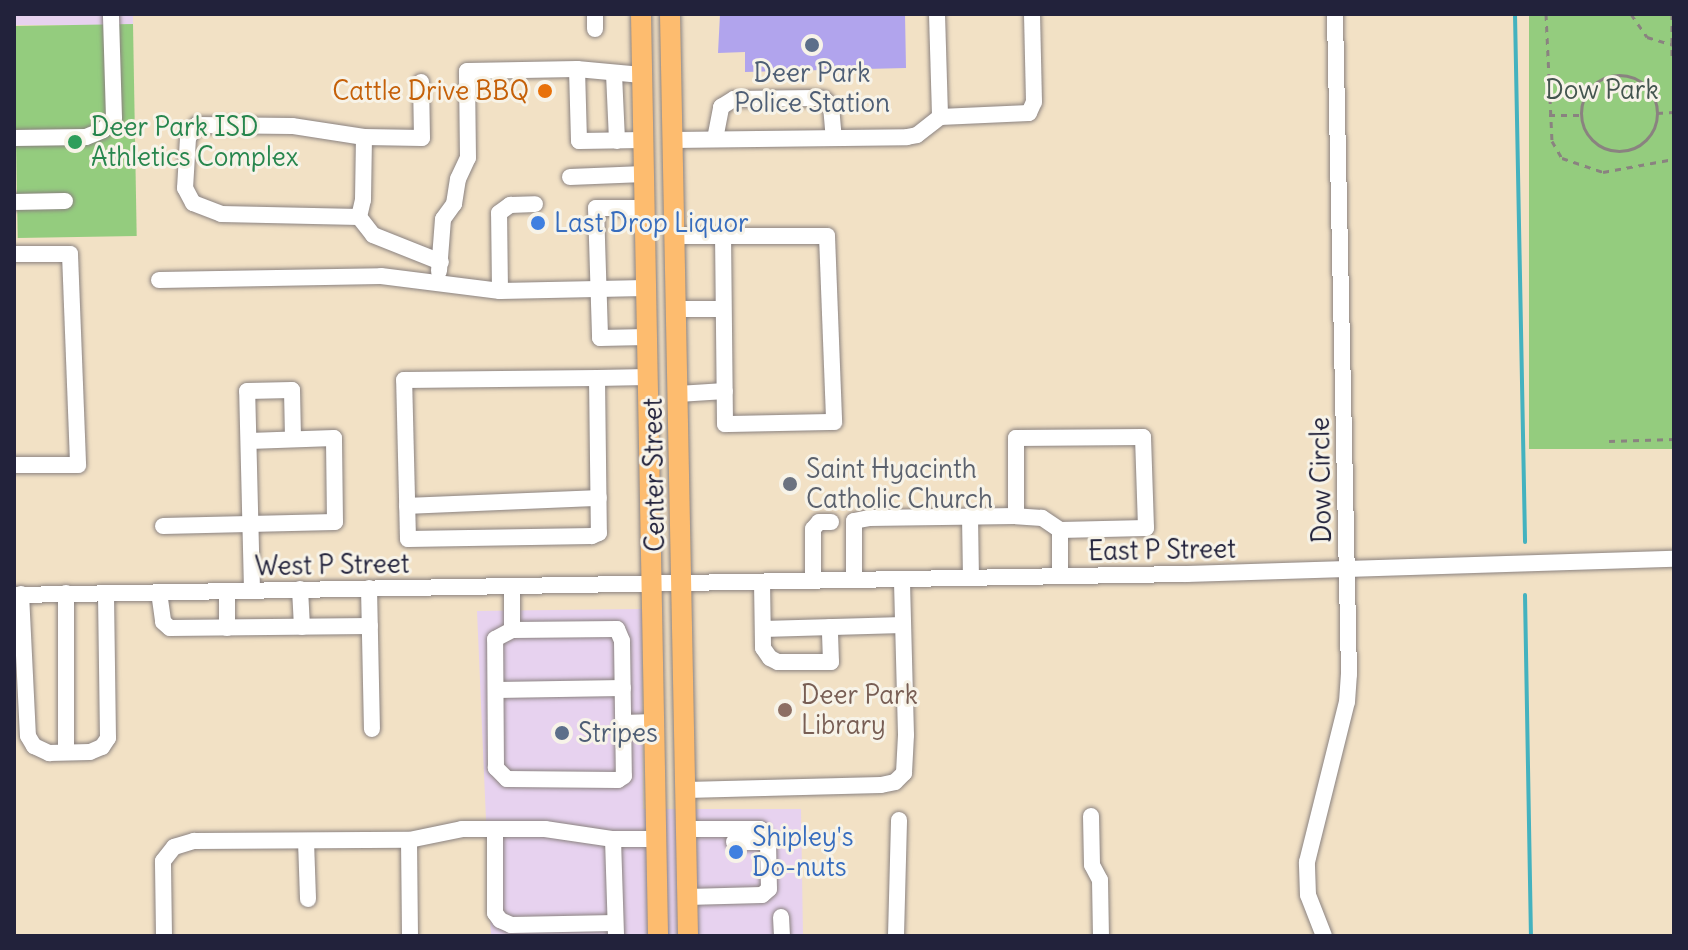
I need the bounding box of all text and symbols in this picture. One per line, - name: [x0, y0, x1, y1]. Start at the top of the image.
- marker: Deer Park Police Station: [803, 36, 821, 54]
- place label: Deer Park Police Station: [734, 57, 890, 118]
- park label: Dow Park: [1545, 74, 1659, 106]
- place label: Cattle Drive BBQ: [332, 75, 529, 107]
- marker: Cattle Drive BBQ: [536, 82, 554, 100]
- place label: Deer Park ISD Athletics Complex: [91, 111, 299, 172]
- marker: Deer Park ISD Athletics Complex: [66, 133, 84, 151]
- place label: Last Drop Liquor: [554, 207, 749, 239]
- marker: Last Drop Liquor: [529, 214, 547, 232]
- street label: Center Street: [637, 398, 671, 552]
- street label: Dow Circle: [1304, 417, 1338, 543]
- place label: Saint Hyacinth Catholic Church: [806, 453, 993, 514]
- marker: Saint Hyacinth Catholic Church: [781, 475, 799, 493]
- street label: East P Street: [1088, 533, 1236, 567]
- street label: West P Street: [254, 548, 410, 582]
- place label: Deer Park Library: [801, 679, 918, 740]
- marker: Deer Park Library: [776, 701, 794, 719]
- place label: Stripes: [578, 717, 658, 749]
- marker: Stripes: [553, 724, 571, 742]
- place label: Shipley's Do-nuts: [752, 821, 853, 882]
- marker: Shipley's Do-nuts: [727, 843, 745, 861]

